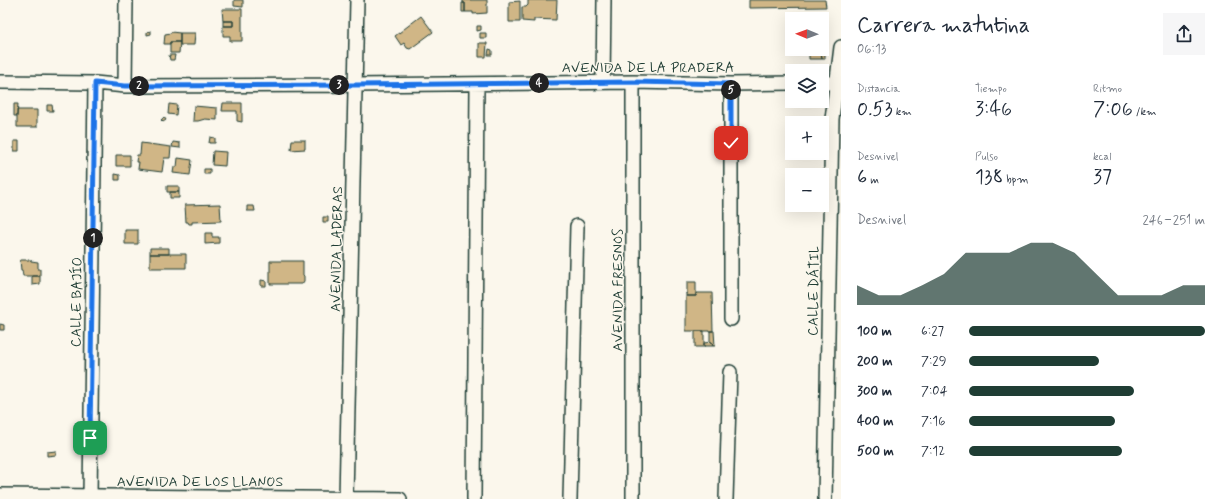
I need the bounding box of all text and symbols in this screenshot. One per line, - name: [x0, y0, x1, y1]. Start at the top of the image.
- north arrow: [785, 12, 829, 56]
- map controls: [785, 12, 829, 212]
- text: Carrera matutina: [857, 12, 1030, 40]
- button: share: [1163, 13, 1205, 55]
- text: 06:13: [857, 41, 886, 58]
- street label: AVENIDA DE LA PRADERA: [562, 59, 734, 77]
- button: layers: [785, 64, 829, 108]
- pin: 4: [529, 73, 549, 93]
- pin: 3: [329, 75, 349, 95]
- pin: 2: [129, 76, 149, 96]
- text: 4: [536, 76, 542, 90]
- text: 3: [337, 78, 341, 92]
- text: 2: [136, 79, 142, 93]
- pin: 5: [721, 80, 741, 100]
- text: Distancia: [857, 82, 900, 96]
- text: Tiempo: [975, 82, 1007, 96]
- text: Ritmo: [1093, 82, 1122, 96]
- text: 5: [728, 83, 734, 97]
- text: 0.53: [857, 96, 893, 123]
- text: 3:46: [975, 96, 1012, 123]
- text: 7:06: [1093, 96, 1133, 123]
- text: km: [893, 105, 912, 119]
- text: /km: [1133, 105, 1157, 119]
- button: +: [785, 116, 829, 160]
- pin: [714, 126, 748, 160]
- icon: check: [720, 132, 742, 154]
- text: Desnivel: [857, 150, 899, 164]
- text: Pulso: [975, 150, 998, 164]
- text: kcal: [1093, 150, 1111, 164]
- text: 6: [857, 164, 867, 191]
- text: 138: [975, 164, 1003, 191]
- text: 37: [1093, 164, 1112, 191]
- button: −: [785, 168, 829, 212]
- text: m: [867, 173, 879, 187]
- text: bpm: [1003, 173, 1028, 187]
- street label: AVENIDA LADERAS: [327, 186, 347, 312]
- text: Desnivel: [857, 212, 906, 229]
- text: 246–251 m: [1142, 212, 1205, 229]
- pin: 1: [83, 228, 103, 248]
- street label: AVENIDA FRESNOS: [609, 229, 627, 351]
- text: 1: [91, 231, 95, 245]
- street label: CALLE DÁTIL: [804, 246, 824, 336]
- street label: CALLE BAJÍO: [67, 257, 87, 347]
- text: 100 m: [857, 323, 892, 340]
- text: 6:27: [921, 323, 944, 340]
- text: 200 m: [857, 353, 892, 370]
- text: 7:29: [921, 353, 946, 370]
- text: 300 m: [857, 383, 892, 400]
- text: 7:04: [921, 383, 948, 400]
- text: 400 m: [857, 413, 894, 430]
- text: 7:16: [921, 413, 945, 430]
- pin: [73, 421, 107, 455]
- icon: arrive: [79, 427, 101, 449]
- text: 500 m: [857, 443, 894, 460]
- text: 7:12: [921, 443, 945, 460]
- street label: AVENIDA DE LOS LLANOS: [117, 473, 284, 491]

